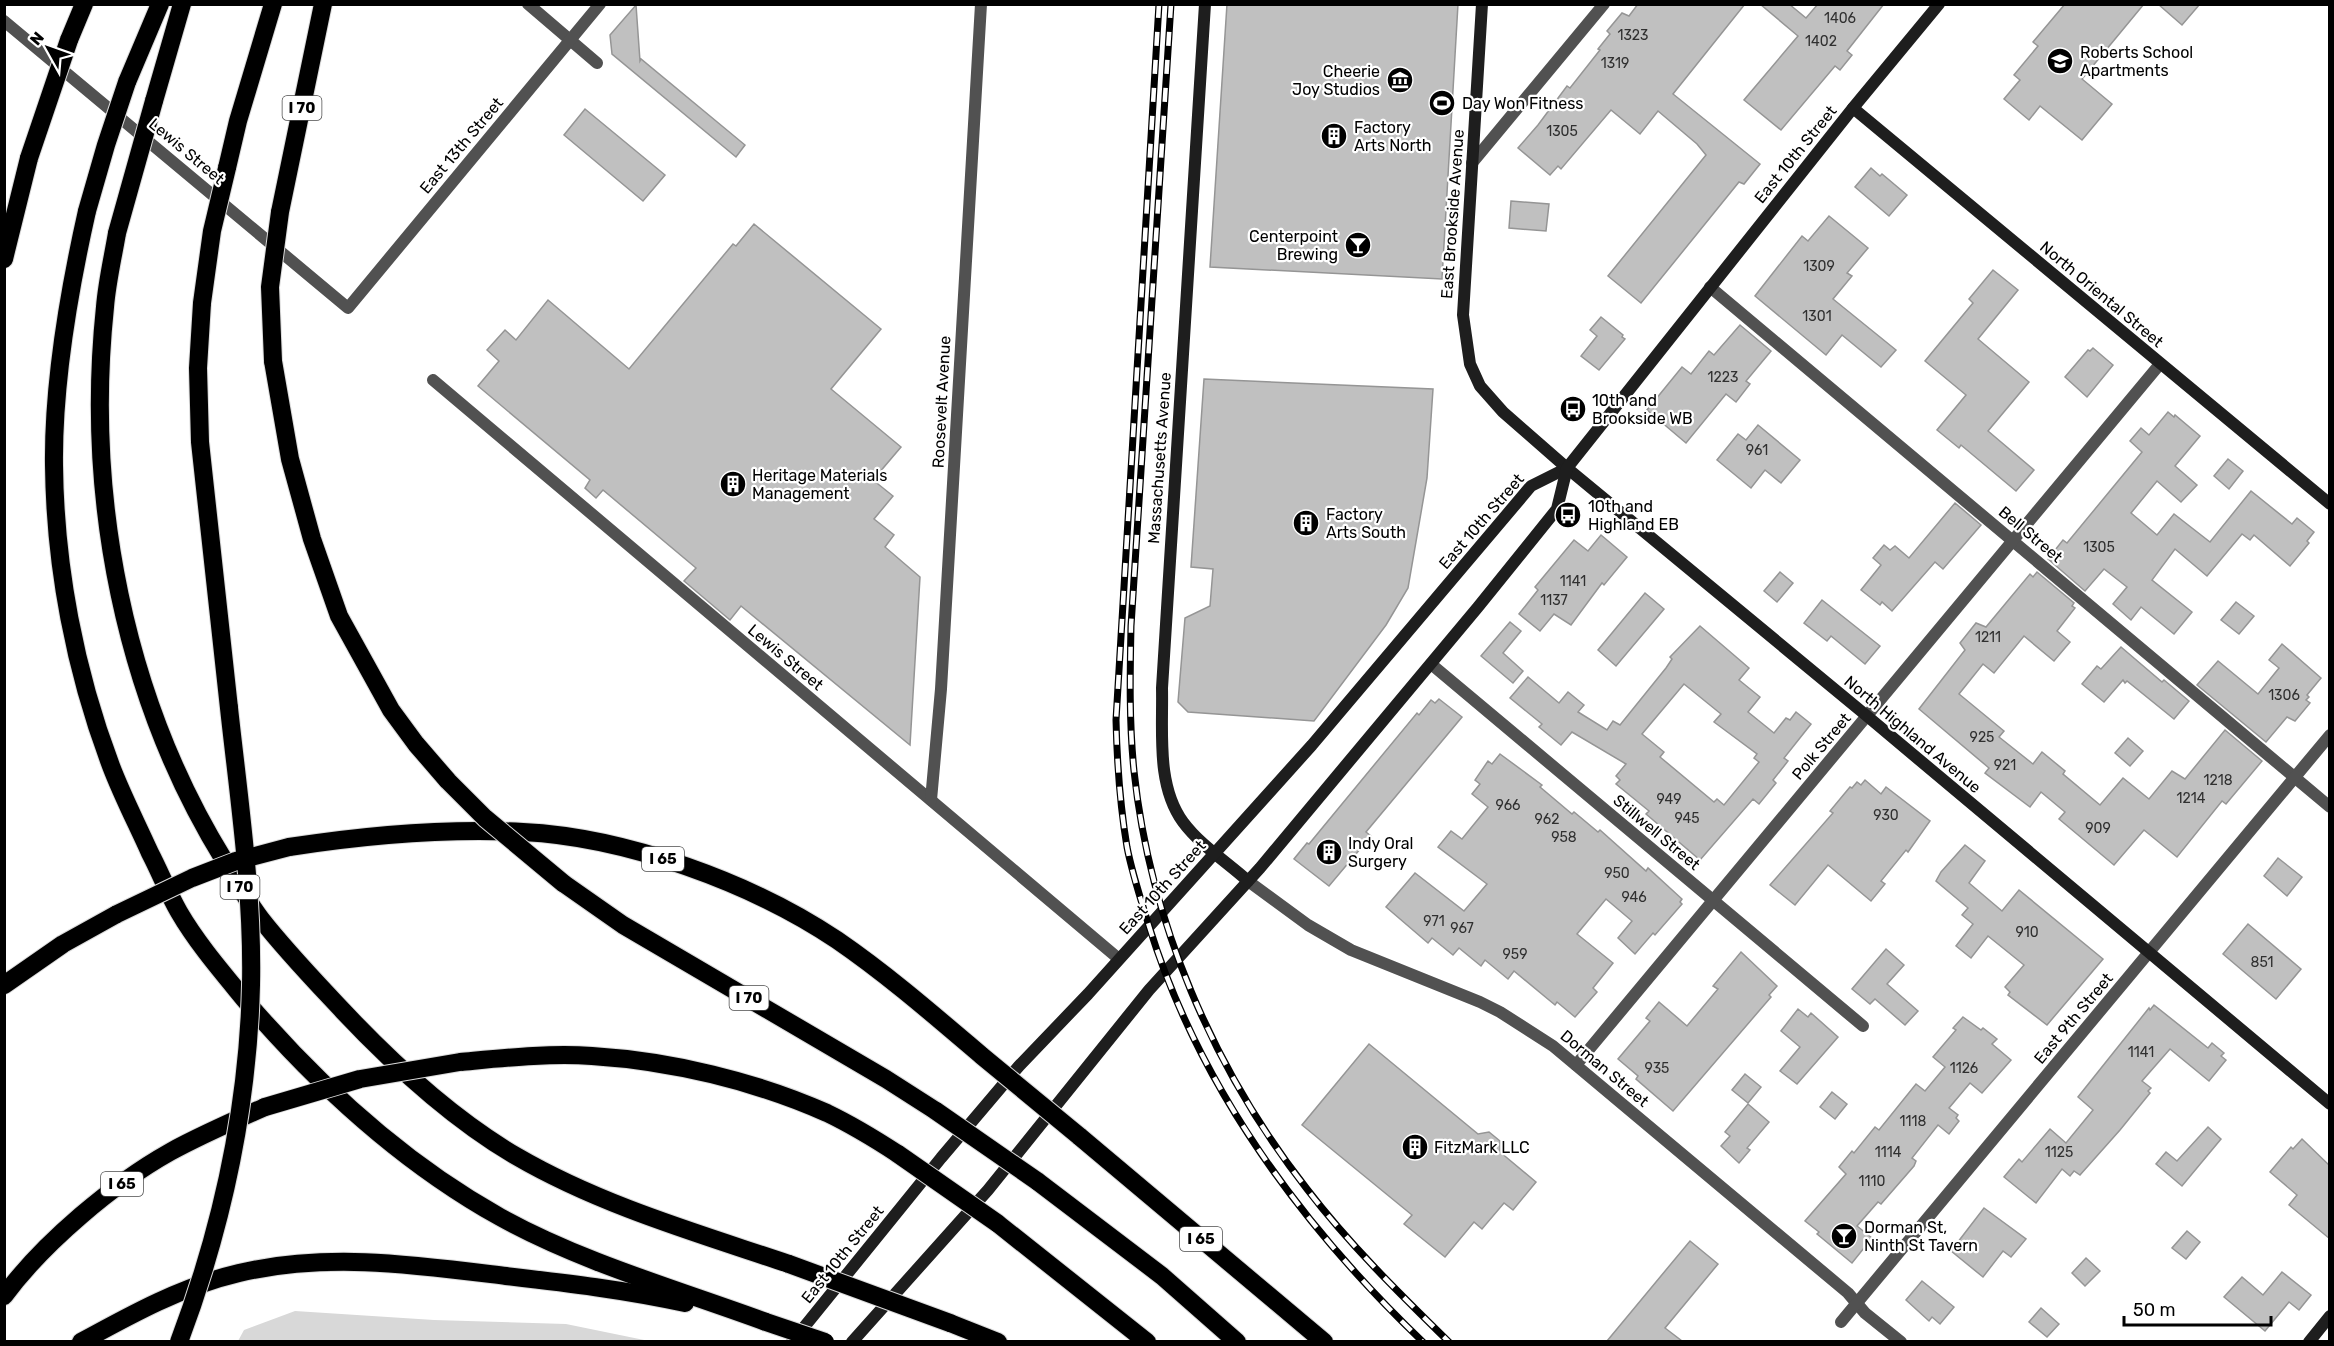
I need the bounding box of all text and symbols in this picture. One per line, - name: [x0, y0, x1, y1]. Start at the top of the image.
- house number: 1406: [1824, 10, 1856, 27]
- north arrow: [18, 18, 78, 78]
- house number: 1323: [1617, 27, 1649, 44]
- text: N: [26, 28, 48, 49]
- house number: 1402: [1805, 33, 1837, 50]
- place label: Roberts School Apartments: [2080, 43, 2193, 80]
- school or university icon: Roberts School Apartments: [2045, 46, 2075, 76]
- house number: 1319: [1601, 55, 1629, 72]
- place label: Cheerie Joy Studios: [1292, 62, 1380, 99]
- museum icon: Cheerie Joy Studios: [1385, 65, 1415, 95]
- sports icon: Day Won Fitness: [1427, 88, 1457, 118]
- street label: East 13th Street: [416, 93, 507, 197]
- place label: Day Won Fitness: [1462, 94, 1583, 113]
- road number: I 70: [282, 96, 322, 120]
- street label: East 10th Street: [1750, 102, 1841, 207]
- street label: Lewis Street: [145, 114, 228, 188]
- place label: Factory Arts North: [1354, 118, 1432, 155]
- building icon: Factory Arts North: [1319, 121, 1349, 151]
- house number: 1305: [1546, 123, 1578, 140]
- street label: East Brookside Avenue: [1437, 129, 1468, 299]
- place label: Centerpoint Brewing: [1249, 227, 1338, 264]
- bar icon: Centerpoint Brewing: [1343, 230, 1373, 260]
- street label: North Oriental Street: [2036, 237, 2167, 351]
- house number: 1309: [1803, 258, 1835, 275]
- house number: 1301: [1802, 308, 1832, 325]
- street label: Roosevelt Avenue: [929, 335, 954, 469]
- house number: 1223: [1708, 369, 1738, 386]
- street label: Massachusetts Avenue: [1144, 371, 1175, 545]
- place label: 10th and Brookside WB: [1592, 391, 1693, 428]
- bus stop icon: 10th and Brookside WB: [1558, 394, 1588, 424]
- house number: 961: [1746, 442, 1768, 459]
- place label: Heritage Materials Management: [752, 466, 887, 503]
- building icon: Heritage Materials Management: [718, 469, 748, 499]
- street label: East 10th Street: [1435, 470, 1528, 573]
- place label: 10th and Highland EB: [1588, 497, 1679, 534]
- bus stop icon: 10th and Highland EB: [1553, 500, 1583, 530]
- street label: Bell Street: [1995, 502, 2067, 567]
- place label: Factory Arts South: [1326, 505, 1406, 542]
- building icon: Factory Arts South: [1291, 508, 1321, 538]
- house number: 1305: [2083, 539, 2115, 556]
- house number: 1141: [1560, 573, 1586, 590]
- house number: 1137: [1540, 592, 1568, 609]
- street label: Lewis Street: [744, 620, 827, 694]
- house number: 1211: [1975, 629, 2001, 646]
- street label: North Highland Avenue: [1841, 672, 1985, 797]
- house number: 1306: [2268, 687, 2300, 704]
- street label: Polk Street: [1788, 709, 1855, 784]
- house number: 925: [1970, 729, 1994, 746]
- house number: 921: [1994, 757, 2016, 774]
- house number: 1218: [2203, 772, 2233, 789]
- house number: 1214: [2177, 790, 2206, 807]
- street label: Stillwell Street: [1609, 791, 1704, 874]
- house number: 949: [1657, 791, 1681, 808]
- house number: 966: [1495, 797, 1521, 814]
- house number: 930: [1873, 807, 1899, 824]
- house number: 945: [1674, 810, 1700, 827]
- house number: 962: [1535, 811, 1559, 828]
- house number: 909: [2085, 820, 2111, 837]
- house number: 958: [1551, 829, 1577, 846]
- place label: Indy Oral Surgery: [1348, 834, 1413, 871]
- street label: East 10th Street: [1115, 836, 1210, 938]
- building icon: Indy Oral Surgery: [1314, 837, 1344, 867]
- road number: I 65: [642, 847, 684, 871]
- house number: 950: [1604, 865, 1630, 882]
- road number: I 70: [220, 875, 260, 899]
- house number: 946: [1621, 889, 1647, 906]
- house number: 971: [1423, 913, 1445, 930]
- house number: 967: [1450, 920, 1474, 937]
- house number: 910: [2015, 924, 2039, 941]
- house number: 959: [1503, 946, 1527, 963]
- house number: 851: [2251, 954, 2274, 971]
- street label: East 9th Street: [2030, 969, 2117, 1068]
- road number: I 70: [730, 986, 768, 1010]
- street label: Dorman Street: [1557, 1026, 1653, 1111]
- house number: 1141: [2128, 1044, 2154, 1061]
- house number: 935: [1645, 1060, 1669, 1077]
- house number: 1126: [1950, 1060, 1978, 1077]
- house number: 1118: [1900, 1113, 1927, 1130]
- building icon: FitzMark LLC: [1400, 1132, 1430, 1162]
- place label: FitzMark LLC: [1434, 1138, 1530, 1157]
- house number: 1114: [1875, 1144, 1902, 1161]
- house number: 1125: [2045, 1144, 2073, 1161]
- road number: I 65: [101, 1172, 143, 1196]
- house number: 1110: [1859, 1173, 1886, 1190]
- street label: East 10th Street: [797, 1202, 888, 1307]
- place label: Dorman St, Ninth St Tavern: [1864, 1218, 1978, 1255]
- bar icon: Dorman St, Ninth St Tavern: [1829, 1221, 1859, 1251]
- road number: I 65: [1180, 1227, 1222, 1251]
- scale bar: [2124, 1289, 2271, 1327]
- text: 50 m: [2133, 1299, 2176, 1321]

